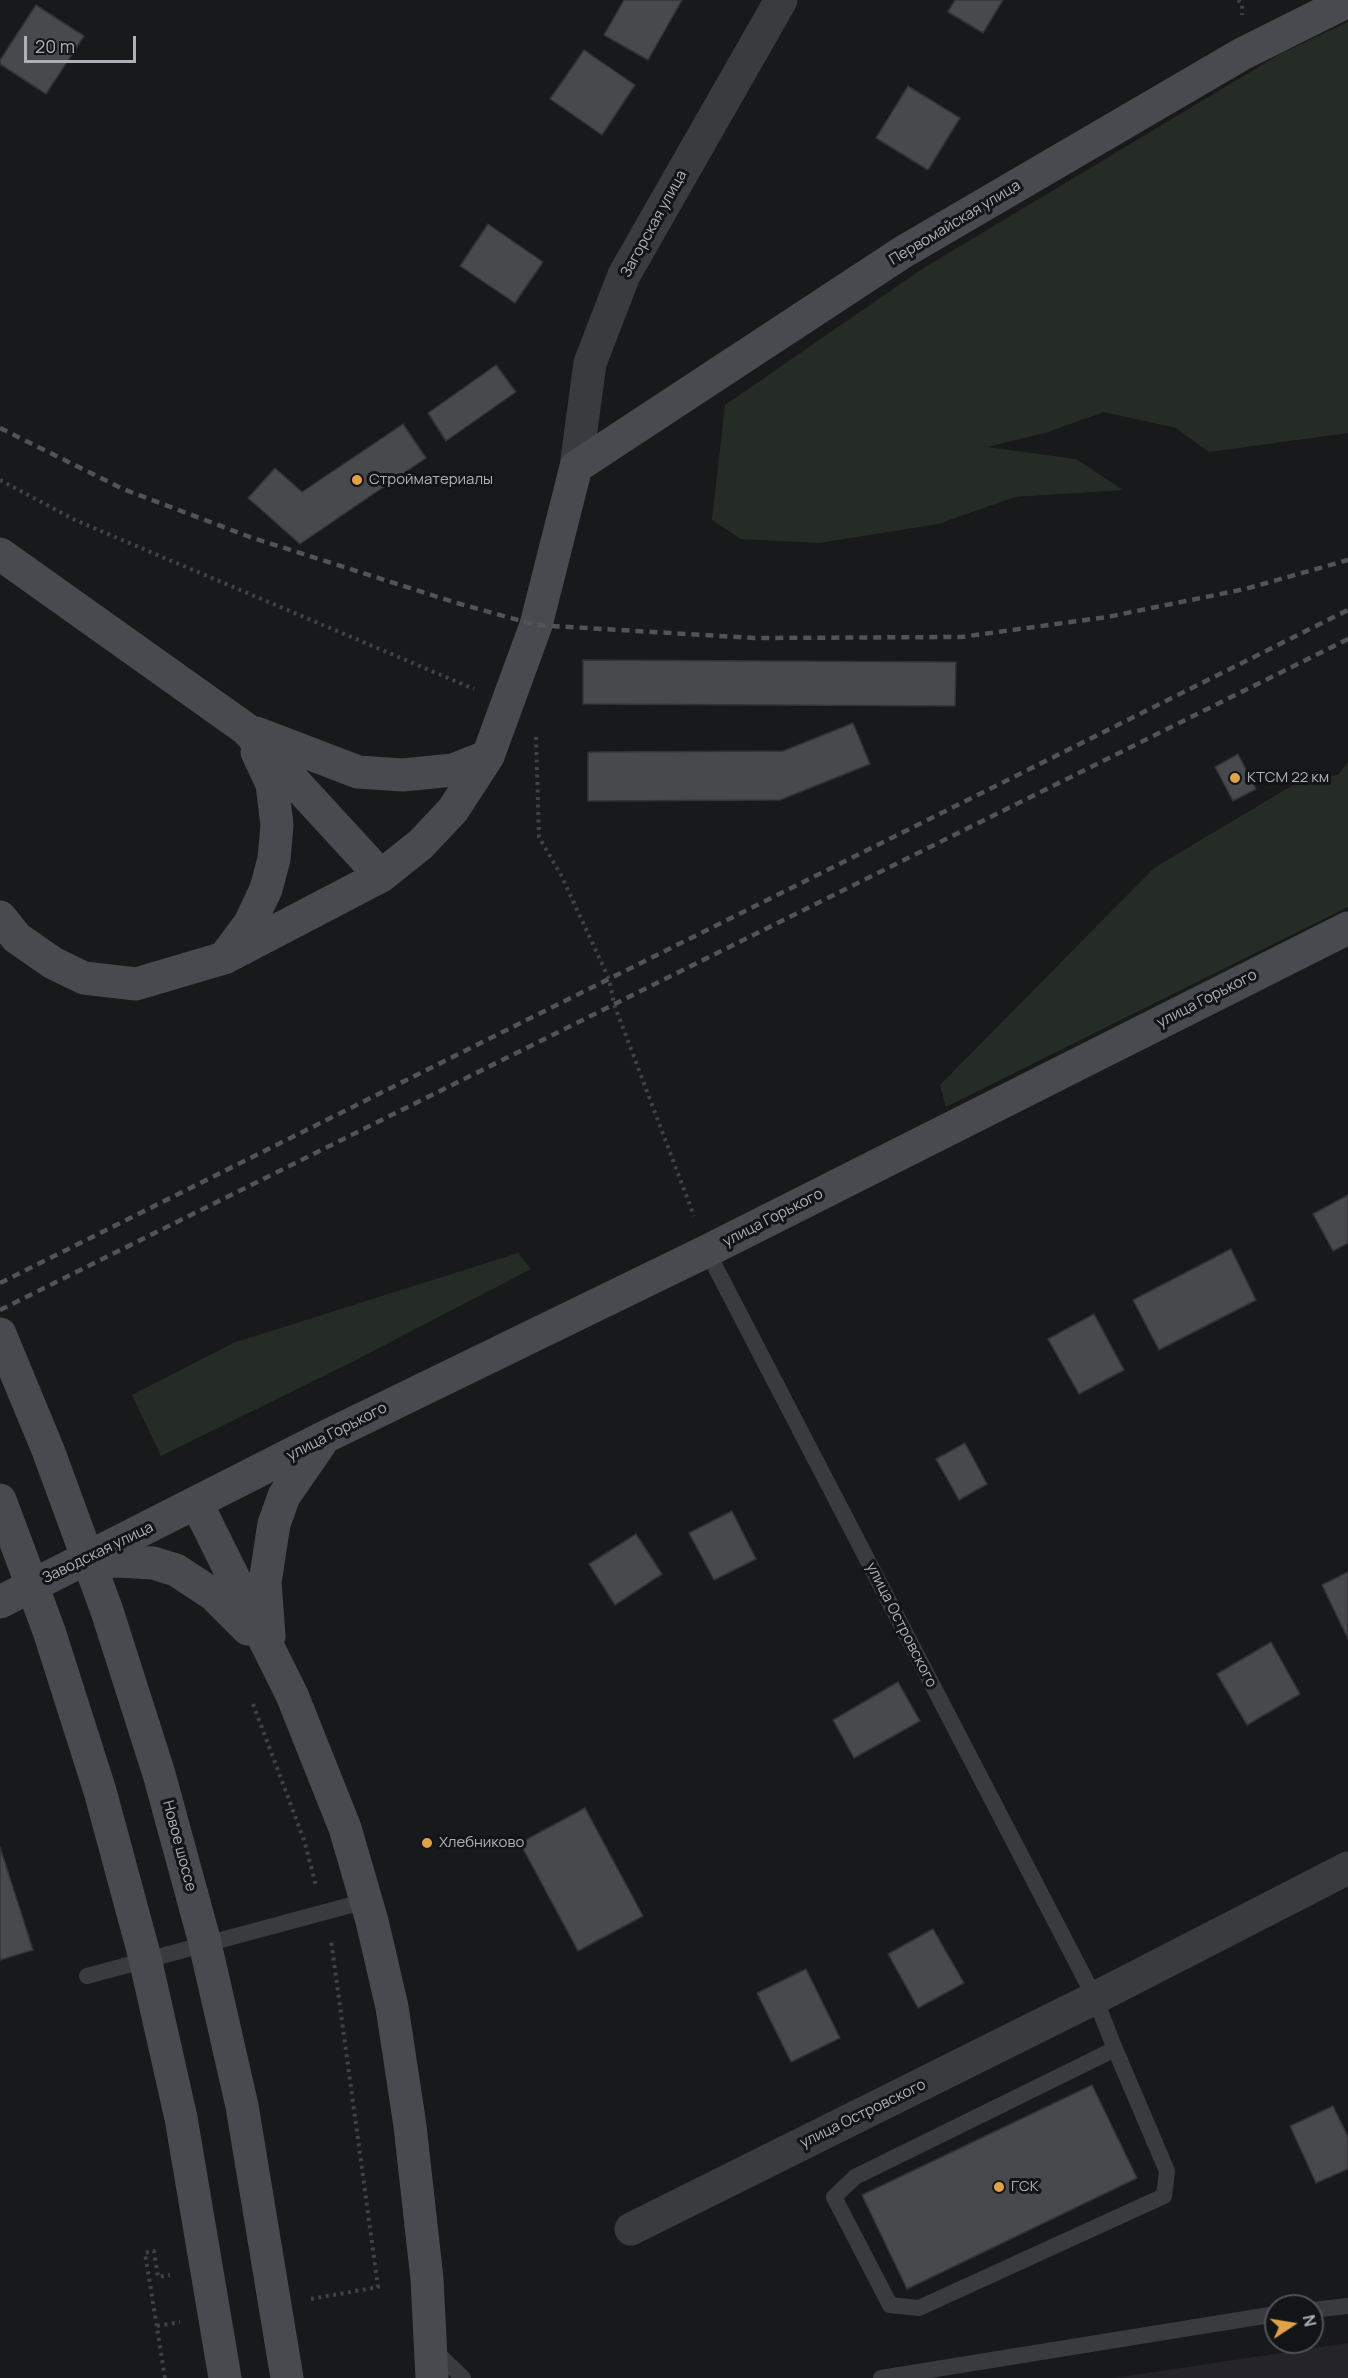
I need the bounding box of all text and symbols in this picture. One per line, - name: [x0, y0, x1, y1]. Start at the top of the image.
- scale bar: [27, 24, 140, 62]
- text: 20 m: [35, 34, 75, 58]
- street label: Загорская улица: [617, 167, 691, 281]
- street label: Первомайская улица: [886, 177, 1024, 269]
- place label: Стройматериалы: [369, 471, 493, 489]
- marker: Стройматериалы: [350, 473, 364, 487]
- place label: КТСМ 22 км: [1247, 769, 1329, 787]
- marker: КТСМ 22 км: [1228, 771, 1242, 785]
- street label: улица Горького: [1154, 966, 1260, 1032]
- street label: улица Горького: [720, 1185, 826, 1251]
- street label: улица Горького: [284, 1399, 390, 1465]
- street label: Заводская улица: [40, 1518, 156, 1588]
- street label: улица Островского: [862, 1559, 940, 1691]
- street label: Новое шоссе: [158, 1799, 200, 1893]
- place label: Хлебниково: [439, 1834, 524, 1852]
- marker: Хлебниково: [420, 1836, 434, 1850]
- street label: улица Островского: [797, 2076, 929, 2152]
- place label: ГСК: [1011, 2178, 1039, 2196]
- marker: ГСК: [992, 2180, 1006, 2194]
- north arrow: [1264, 2294, 1324, 2354]
- text: N: [1298, 2313, 1322, 2329]

